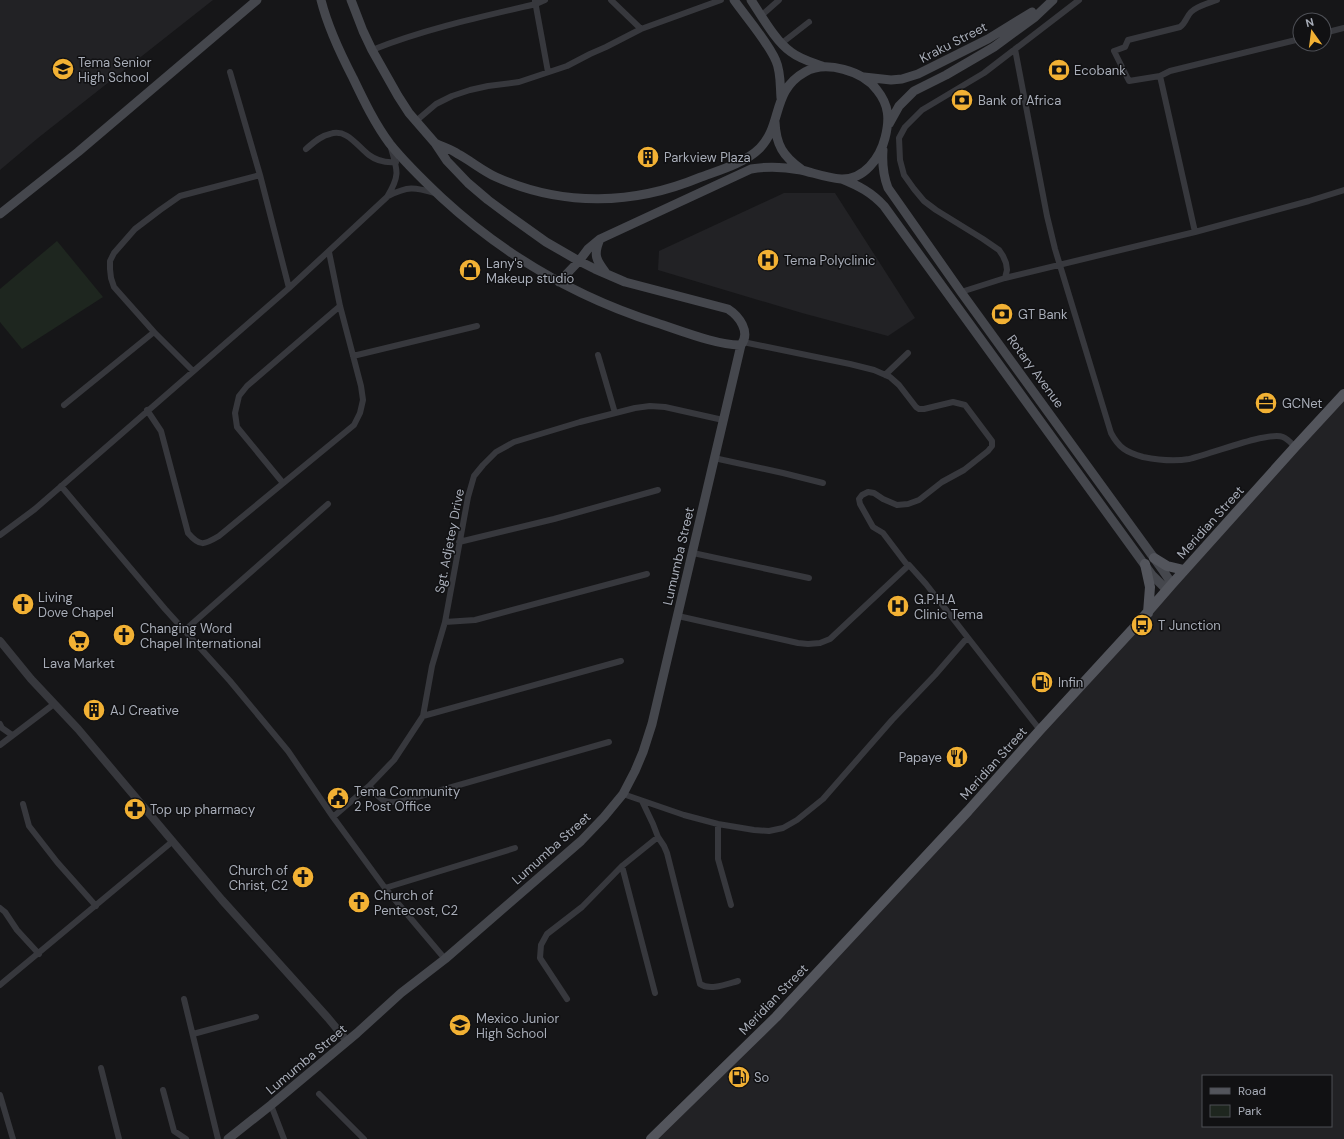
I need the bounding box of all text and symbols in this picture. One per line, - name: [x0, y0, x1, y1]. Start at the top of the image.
- north arrow: [1292, 12, 1332, 52]
- text: N: [1304, 15, 1315, 30]
- street label: Kraku Street: [916, 18, 990, 67]
- place label: Tema Senior High School: [78, 54, 152, 86]
- school or university icon: Tema Senior High School: [50, 56, 76, 82]
- bank icon: Ecobank: [1046, 57, 1072, 83]
- place label: Ecobank: [1074, 62, 1126, 79]
- bank icon: Bank of Africa: [949, 87, 975, 113]
- place label: Bank of Africa: [978, 92, 1061, 109]
- building icon: Parkview Plaza: [635, 144, 661, 170]
- place label: Parkview Plaza: [664, 149, 751, 166]
- hospital icon: Tema Polyclinic: [755, 247, 781, 273]
- place label: Tema Polyclinic: [784, 252, 875, 269]
- place label: Lany's Makeup studio: [486, 255, 575, 287]
- shop icon: Lany's Makeup studio: [457, 257, 483, 283]
- bank icon: GT Bank: [989, 301, 1015, 327]
- place label: GT Bank: [1018, 306, 1068, 323]
- street label: Rotary Avenue: [1003, 331, 1068, 411]
- office icon: GCNet: [1253, 390, 1279, 416]
- place label: GCNet: [1282, 395, 1322, 412]
- street label: Meridian Street: [1173, 482, 1248, 562]
- street label: Sgt. Adjetey Drive: [431, 487, 468, 595]
- street label: Lumumba Street: [659, 505, 698, 607]
- place label: Living Dove Chapel: [38, 589, 114, 621]
- church icon: Living Dove Chapel: [10, 591, 36, 617]
- place label: G.P.H.A Clinic Tema: [914, 591, 983, 623]
- hospital icon: G.P.H.A Clinic Tema: [885, 593, 911, 619]
- bus stop icon: T Junction: [1129, 612, 1155, 638]
- place label: T Junction: [1158, 617, 1221, 634]
- place label: Changing Word Chapel International: [140, 620, 261, 652]
- church icon: Changing Word Chapel International: [111, 622, 137, 648]
- supermarket icon: Lava Market: [66, 628, 92, 654]
- place label: Lava Market: [43, 655, 115, 672]
- fuel station icon: Infin: [1029, 669, 1055, 695]
- place label: Infin: [1058, 674, 1083, 691]
- building icon: AJ Creative: [81, 697, 107, 723]
- place label: AJ Creative: [110, 702, 179, 719]
- street label: Meridian Street: [956, 723, 1031, 803]
- restaurant icon: Papaye: [944, 744, 970, 770]
- place label: Papaye: [899, 749, 942, 766]
- place label: Tema Community 2 Post Office: [354, 783, 460, 815]
- public building icon: Tema Community 2 Post Office: [325, 785, 351, 811]
- pharmacy icon: Top up pharmacy: [122, 796, 148, 822]
- place label: Top up pharmacy: [150, 801, 255, 818]
- street label: Lumumba Street: [508, 808, 594, 888]
- place label: Church of Christ, C2: [229, 862, 289, 894]
- church icon: Church of Christ, C2: [290, 864, 316, 890]
- place label: Church of Pentecost, C2: [374, 887, 458, 919]
- church icon: Church of Pentecost, C2: [346, 889, 372, 915]
- street label: Meridian Street: [735, 960, 812, 1038]
- place label: Mexico Junior High School: [476, 1010, 559, 1042]
- school or university icon: Mexico Junior High School: [447, 1012, 473, 1038]
- street label: Lumumba Street: [262, 1021, 350, 1098]
- fuel station icon: So: [726, 1064, 752, 1090]
- place label: So: [754, 1069, 770, 1086]
- legend: [1202, 1075, 1332, 1127]
- text: Road: [1238, 1083, 1266, 1099]
- text: Park: [1238, 1103, 1262, 1119]

